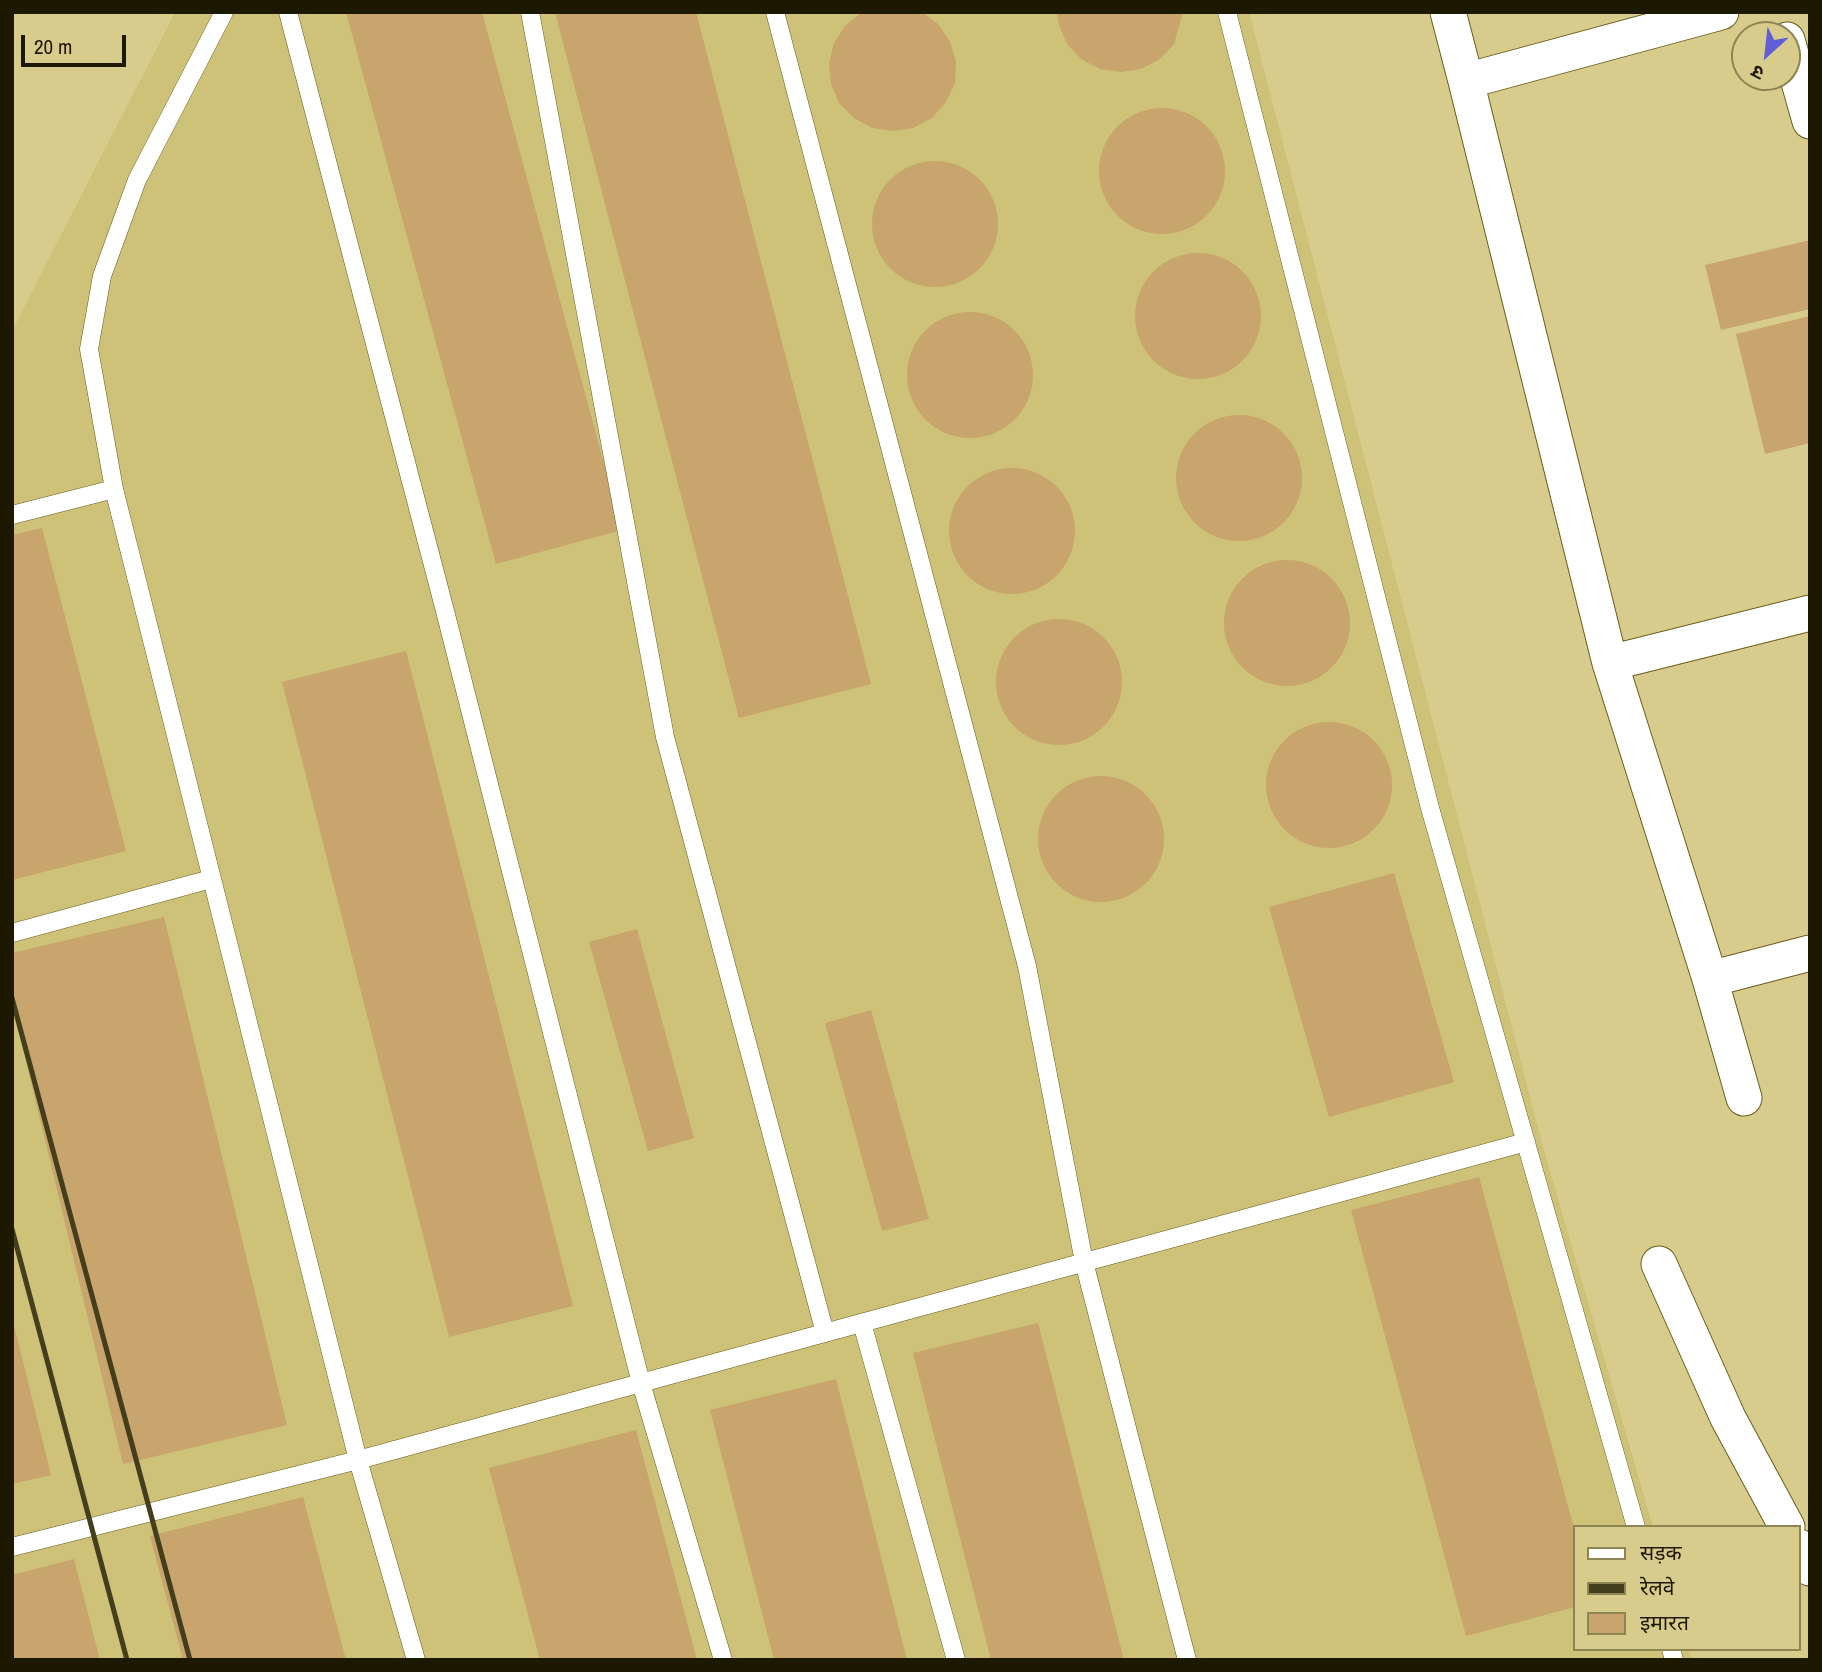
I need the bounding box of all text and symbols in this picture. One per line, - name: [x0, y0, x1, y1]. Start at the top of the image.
- scale bar: [24, 21, 130, 65]
- north arrow: [1731, 21, 1801, 91]
- text: 20 m: [34, 32, 72, 61]
- text: उ: [1747, 59, 1768, 87]
- legend: [1574, 1525, 1801, 1651]
- text: सड़क: [1640, 1538, 1682, 1567]
- text: रेलवे: [1640, 1573, 1675, 1602]
- text: इमारत: [1640, 1608, 1689, 1637]

